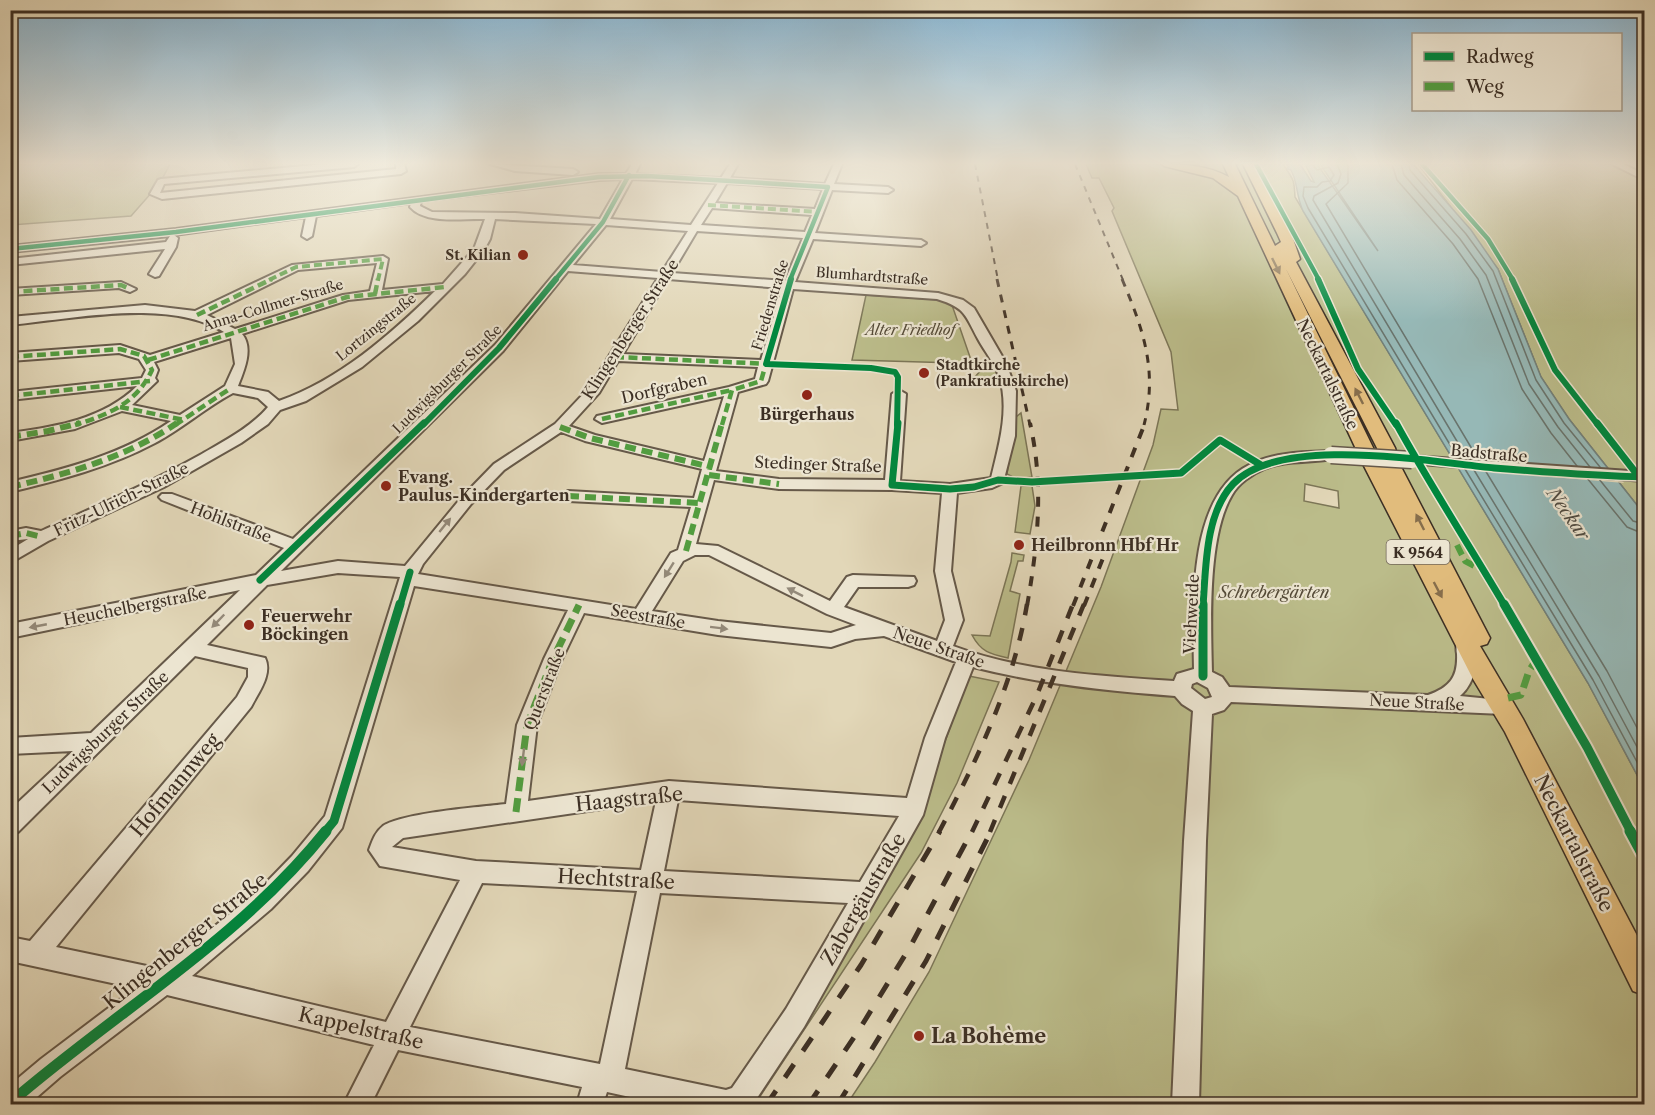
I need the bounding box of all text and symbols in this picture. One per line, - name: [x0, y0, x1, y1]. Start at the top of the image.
- legend: [1412, 33, 1622, 111]
- text: Radweg: [1466, 46, 1534, 68]
- text: Weg: [1465, 76, 1504, 98]
- place label: St. Kilian: [445, 246, 511, 264]
- marker: St. Kilian: [516, 248, 530, 262]
- street label: Klingenberger Straße: [577, 255, 683, 403]
- street label: Friedenstraße: [748, 257, 792, 353]
- one-way arrow: [1272, 258, 1281, 275]
- street label: Blumhardtstraße: [815, 263, 929, 289]
- street label: Anna-Collmer-Straße: [200, 275, 346, 335]
- street label: Lortzingstraße: [332, 289, 420, 365]
- street label: Neckartalstraße: [1293, 315, 1363, 433]
- street label: Ludwigsburger Straße: [389, 321, 505, 437]
- park label: Alter Friedhof: [863, 321, 960, 339]
- place label: Stadtkirche (Pankratiuskirche): [936, 356, 1068, 390]
- marker: Stadtkirche (Pankratiuskirche): [917, 366, 931, 380]
- street label: Dorfgraben: [619, 368, 709, 408]
- one-way arrow: [1354, 387, 1364, 404]
- marker: Bürgerhaus: [800, 388, 814, 402]
- place label: Bürgerhaus: [760, 404, 855, 424]
- street label: Badstraße: [1450, 440, 1528, 466]
- street label: Stedinger Straße: [754, 452, 882, 476]
- street label: Fritz-Ulrich-Straße: [50, 458, 192, 540]
- place label: Evang. Paulus-Kindergarten: [398, 467, 570, 505]
- marker: Evang. Paulus-Kindergarten: [379, 479, 393, 493]
- water label: Neckar: [1541, 482, 1595, 546]
- street label: Hohlstraße: [187, 497, 275, 547]
- one-way arrow: [1416, 514, 1425, 531]
- one-way arrow: [438, 518, 451, 533]
- place label: Heilbronn Hbf Hr: [1031, 535, 1179, 555]
- marker: Heilbronn Hbf Hr: [1012, 538, 1026, 552]
- road number: K 9564: [1386, 540, 1450, 564]
- one-way arrow: [663, 562, 674, 578]
- street label: Viehweide: [1179, 573, 1203, 656]
- street label: Heuchelbergstraße: [62, 582, 208, 630]
- park label: Schrebergärten: [1218, 582, 1329, 602]
- one-way arrow: [1433, 582, 1443, 599]
- one-way arrow: [786, 587, 803, 597]
- street label: Seestraße: [609, 600, 687, 632]
- place label: Feuerwehr Böckingen: [261, 606, 352, 644]
- one-way arrow: [211, 614, 225, 629]
- marker: Feuerwehr Böckingen: [242, 618, 256, 632]
- one-way arrow: [29, 621, 47, 631]
- street label: Neue Straße: [891, 622, 987, 672]
- one-way arrow: [710, 623, 729, 632]
- street label: Querstraße: [519, 645, 569, 733]
- street label: Ludwigsburger Straße: [38, 666, 172, 798]
- street label: Neue Straße: [1369, 690, 1465, 714]
- street label: Hofmannweg: [125, 728, 225, 842]
- one-way arrow: [518, 748, 528, 767]
- street label: Neckartalstraße: [1529, 770, 1619, 916]
- street label: Haagstraße: [574, 781, 684, 817]
- street label: Zabergäustraße: [815, 829, 911, 969]
- street label: Hechtstraße: [557, 864, 675, 894]
- street label: Klingenberger Straße: [98, 867, 272, 1015]
- street label: Kappelstraße: [296, 1002, 426, 1054]
- place label: La Bohème: [931, 1024, 1046, 1048]
- marker: La Bohème: [912, 1029, 926, 1043]

